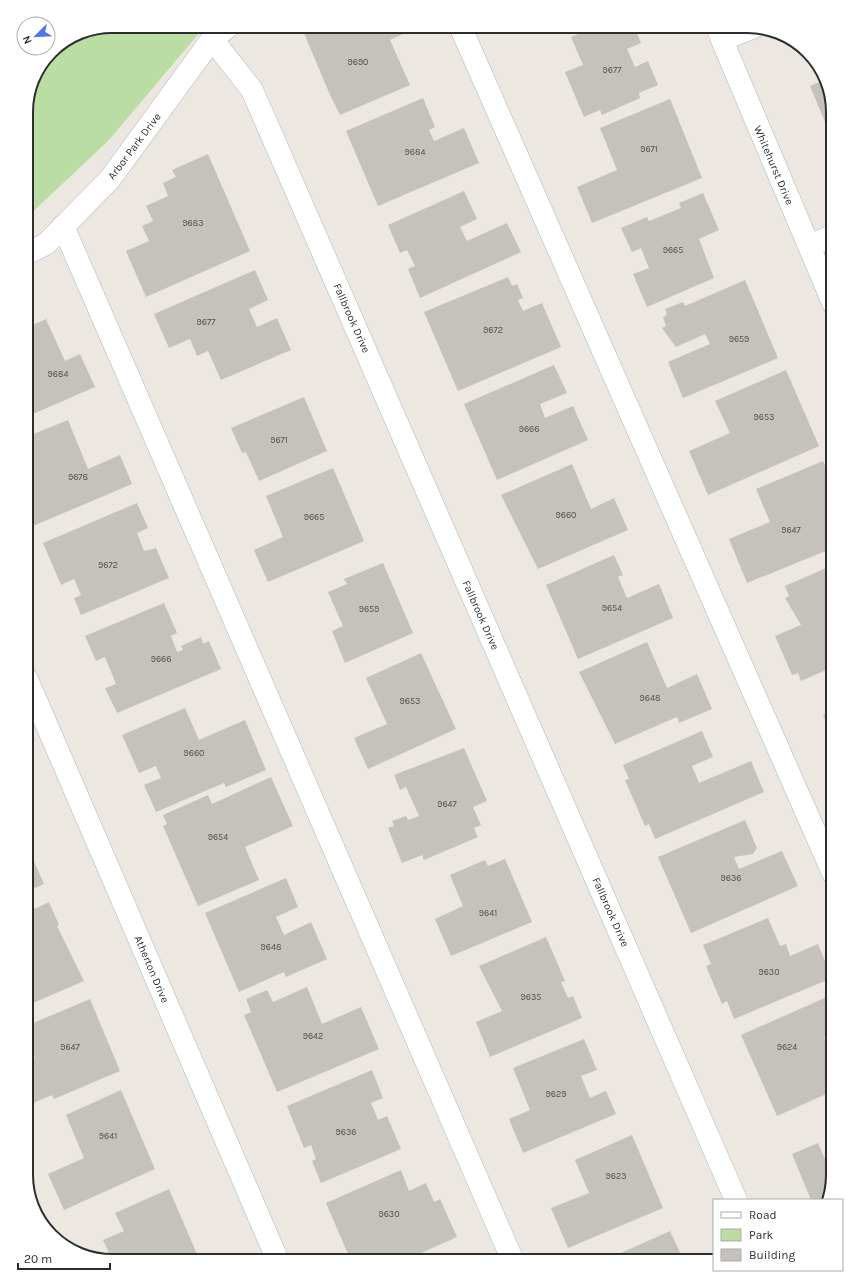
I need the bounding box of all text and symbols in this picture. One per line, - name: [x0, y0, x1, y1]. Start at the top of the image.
- north arrow: [16, 16, 56, 56]
- text: N: [20, 34, 35, 46]
- house number: 9690: [348, 57, 368, 67]
- house number: 9677: [603, 65, 622, 75]
- street label: Arbor Park Drive: [105, 110, 164, 182]
- street label: Whitehurst Drive: [751, 124, 796, 207]
- house number: 9671: [640, 144, 658, 154]
- house number: 9684: [405, 147, 425, 157]
- house number: 9683: [182, 218, 204, 228]
- house number: 9665: [663, 245, 683, 255]
- street label: Fallbrook Drive: [330, 281, 373, 355]
- house number: 9677: [197, 317, 216, 327]
- house number: 9672: [483, 325, 503, 335]
- house number: 9659: [729, 334, 749, 344]
- house number: 9684: [48, 369, 68, 379]
- house number: 9653: [754, 412, 774, 422]
- house number: 9666: [519, 424, 539, 434]
- house number: 9671: [270, 435, 288, 445]
- house number: 9678: [68, 472, 89, 482]
- house number: 9660: [556, 510, 576, 520]
- house number: 9665: [304, 512, 324, 522]
- house number: 9647: [781, 525, 802, 535]
- house number: 9672: [98, 560, 118, 570]
- street label: Fallbrook Drive: [459, 578, 502, 652]
- house number: 9654: [602, 603, 622, 613]
- house number: 9659: [359, 604, 379, 614]
- house number: 9666: [151, 654, 171, 664]
- house number: 9648: [640, 693, 661, 703]
- house number: 9653: [400, 696, 420, 706]
- house number: 9660: [184, 748, 204, 758]
- house number: 9647: [437, 799, 458, 809]
- house number: 9654: [208, 832, 228, 842]
- house number: 9636: [721, 873, 741, 883]
- street label: Fallbrook Drive: [589, 875, 632, 949]
- house number: 9641: [479, 908, 497, 918]
- street label: Atherton Drive: [132, 934, 172, 1005]
- house number: 9648: [261, 942, 282, 952]
- house number: 9630: [758, 967, 780, 977]
- house number: 9635: [521, 992, 541, 1002]
- house number: 9642: [303, 1031, 323, 1041]
- house number: 9647: [60, 1042, 81, 1052]
- house number: 9624: [777, 1042, 797, 1052]
- house number: 9629: [546, 1089, 566, 1099]
- house number: 9636: [336, 1127, 356, 1137]
- house number: 9641: [99, 1131, 117, 1141]
- house number: 9623: [606, 1171, 626, 1181]
- legend: [713, 1199, 843, 1271]
- text: Road: [749, 1208, 777, 1222]
- house number: 9630: [378, 1209, 400, 1219]
- text: Park: [749, 1228, 774, 1242]
- scale bar: [18, 1245, 110, 1271]
- text: Building: [749, 1248, 796, 1262]
- text: 20 m: [24, 1252, 52, 1266]

